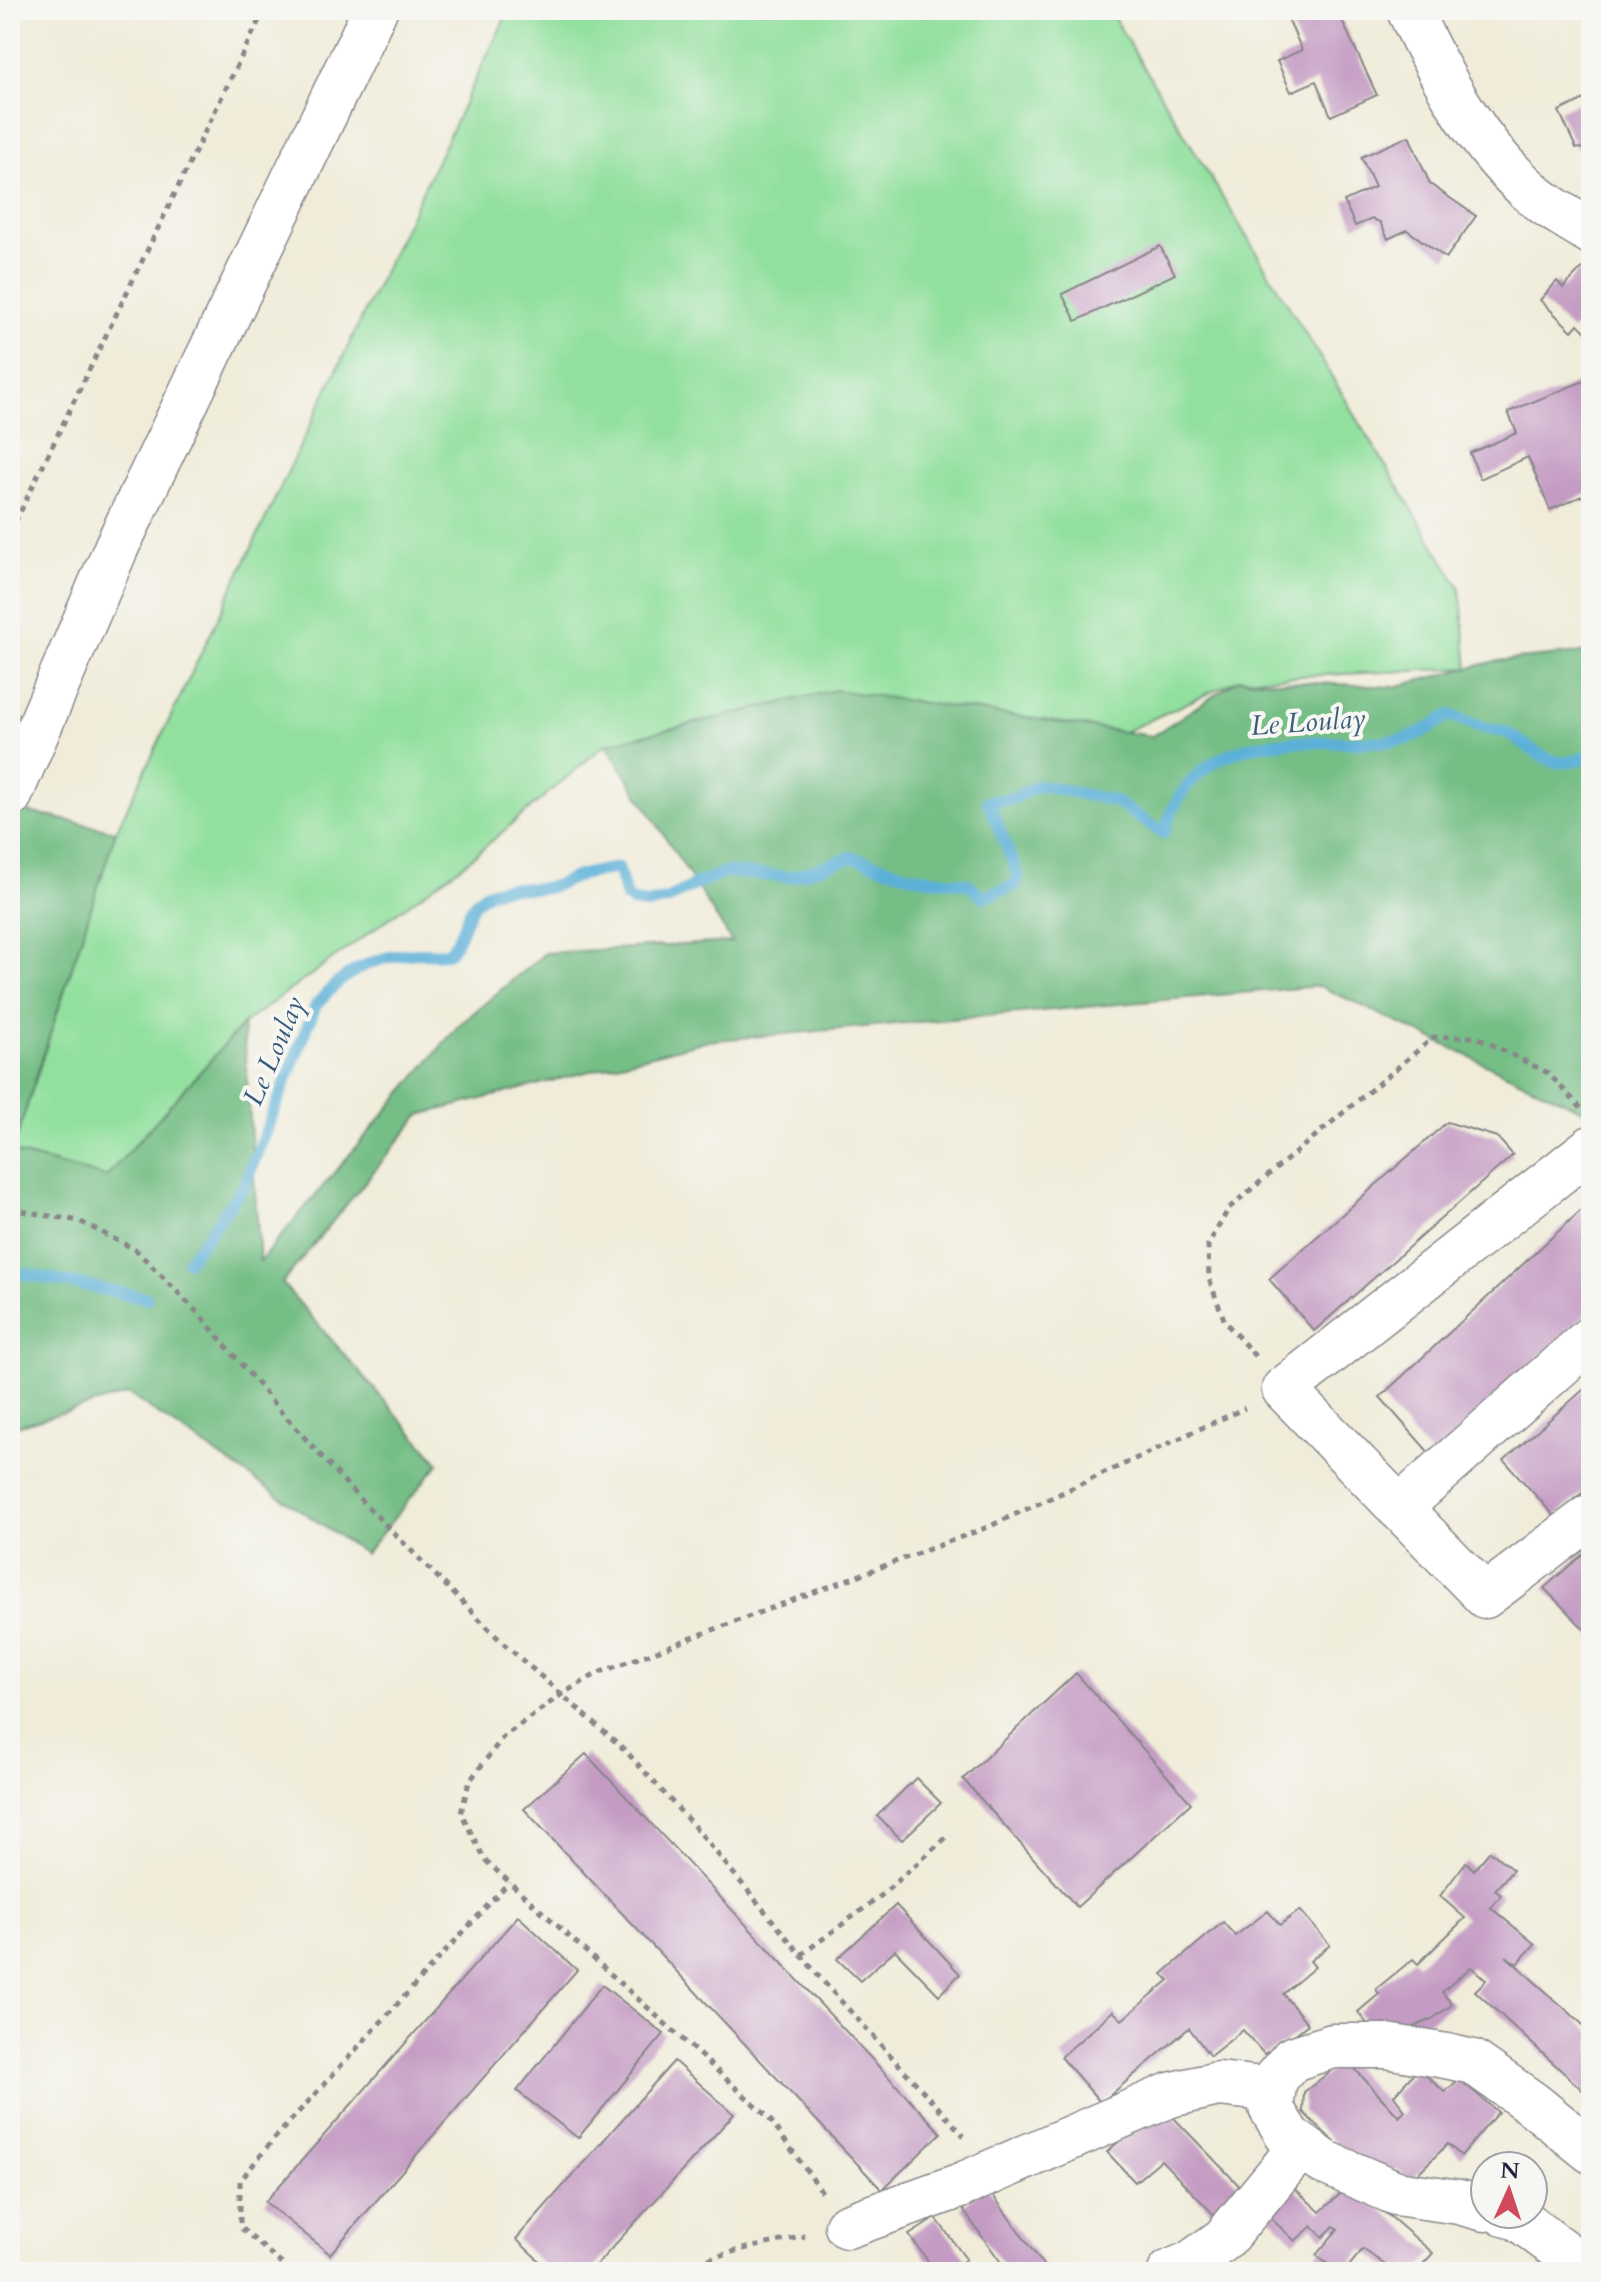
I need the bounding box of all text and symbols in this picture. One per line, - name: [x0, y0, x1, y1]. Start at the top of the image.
- water label: Le Loulay: [1249, 699, 1367, 745]
- water label: Le Loulay: [234, 990, 314, 1111]
- north arrow: [1469, 2150, 1549, 2230]
- text: N: [1500, 2156, 1520, 2187]

